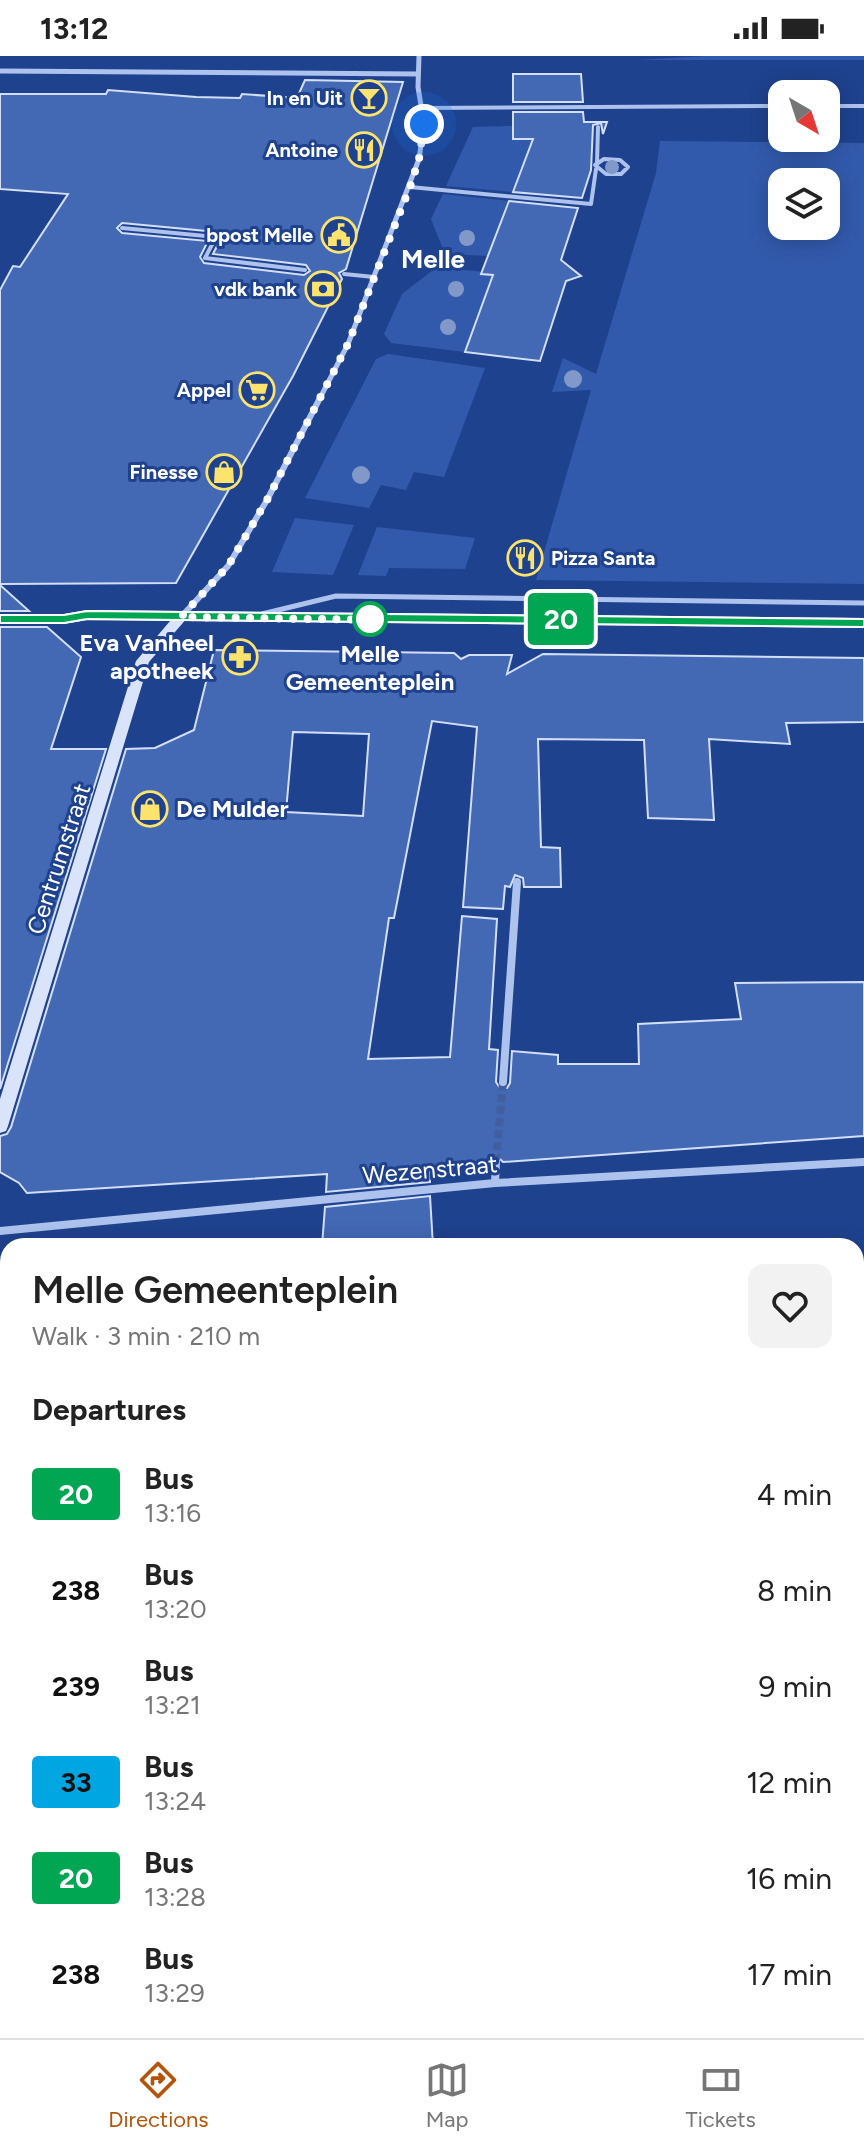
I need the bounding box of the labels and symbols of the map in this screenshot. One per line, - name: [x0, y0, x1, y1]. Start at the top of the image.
- bar icon: In en Uit: [350, 79, 388, 117]
- north arrow: [768, 80, 840, 152]
- place label: In en Uit: [267, 86, 343, 110]
- your location: [404, 104, 444, 144]
- restaurant icon: Antoine: [345, 131, 383, 169]
- place label: Antoine: [265, 138, 338, 162]
- public building icon: bpost Melle: [320, 216, 358, 254]
- place label: bpost Melle: [206, 223, 313, 247]
- district label: Melle: [401, 243, 465, 275]
- bank icon: vdk bank: [304, 270, 342, 308]
- place label: vdk bank: [214, 277, 297, 301]
- supermarket icon: Appel: [238, 371, 276, 409]
- place label: Appel: [177, 378, 231, 402]
- shop icon: Finesse: [205, 453, 243, 491]
- place label: Finesse: [130, 460, 198, 484]
- restaurant icon: Pizza Santa: [506, 539, 544, 577]
- place label: Pizza Santa: [551, 546, 655, 570]
- line badge: 20: [525, 593, 597, 645]
- marker: Melle Gemeenteplein: [353, 602, 387, 636]
- place label: Eva Vanheel apotheek: [79, 628, 214, 685]
- pharmacy icon: Eva Vanheel apotheek: [221, 638, 259, 676]
- place label: Melle Gemeenteplein: [286, 639, 454, 696]
- street label: Centrumstraat: [21, 780, 97, 938]
- shop icon: De Mulder: [131, 790, 169, 828]
- place label: De Mulder: [176, 794, 289, 823]
- street label: Wezenstraat: [361, 1149, 499, 1190]

